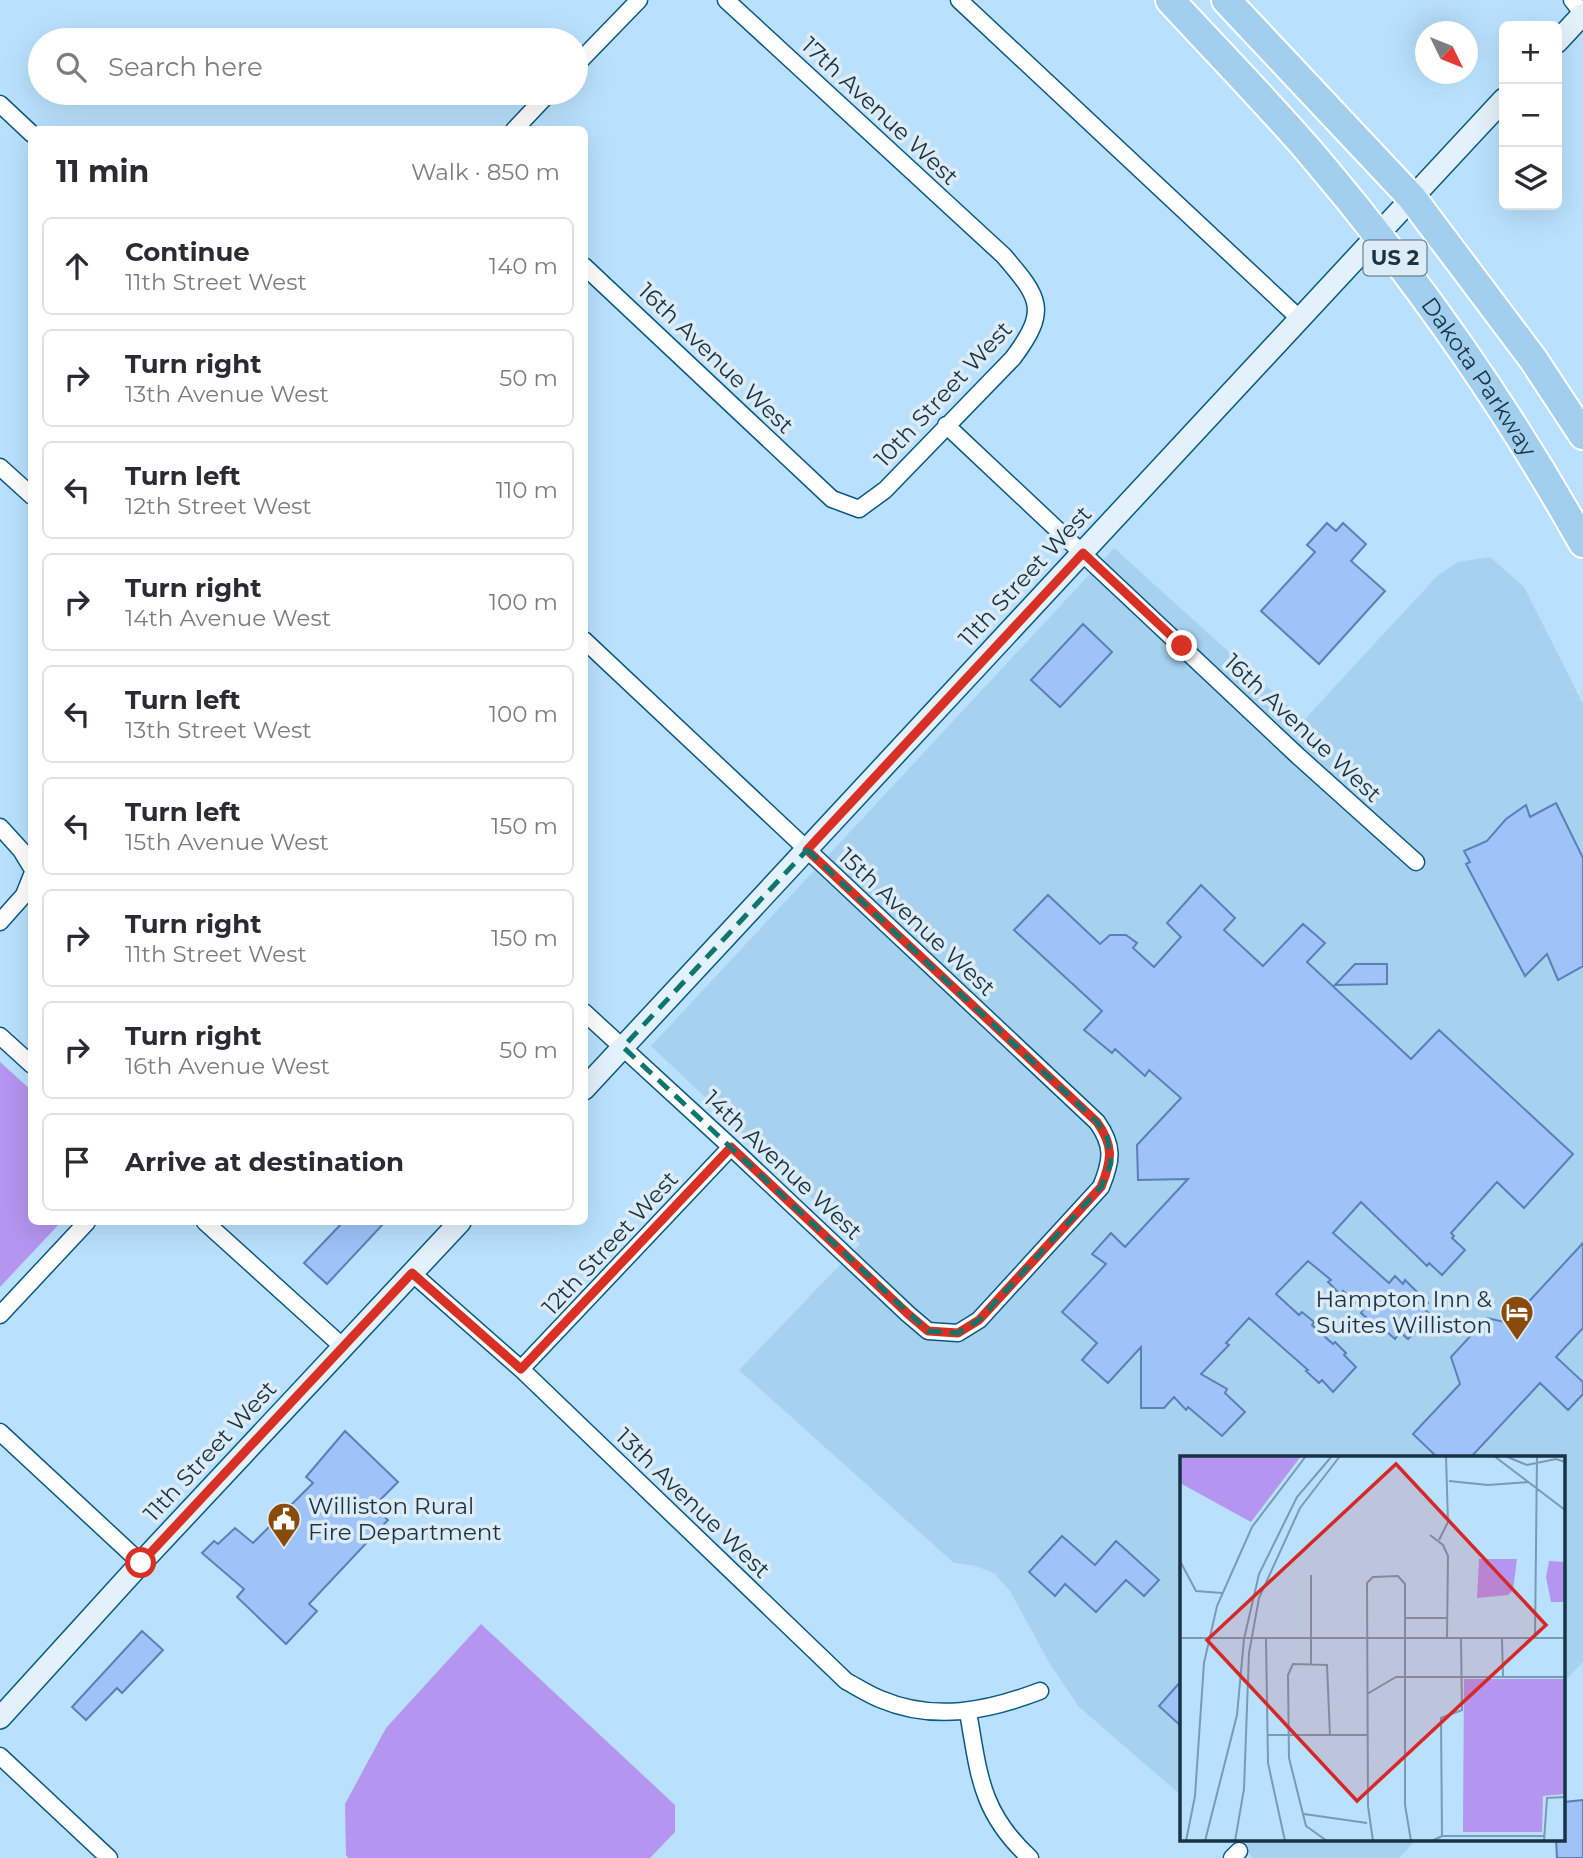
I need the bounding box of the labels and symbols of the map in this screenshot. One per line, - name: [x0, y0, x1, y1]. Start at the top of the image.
- north arrow: [1415, 21, 1478, 84]
- street label: 17th Avenue West: [796, 31, 964, 191]
- road number: US 2: [1364, 240, 1426, 276]
- street label: 16th Avenue West: [633, 277, 799, 439]
- street label: Dakota Parkway: [1415, 292, 1543, 462]
- street label: 10th Street West: [868, 315, 1018, 473]
- street label: 11th Street West: [953, 500, 1097, 652]
- route end: [1166, 630, 1197, 661]
- street label: 16th Avenue West: [1219, 648, 1387, 808]
- street label: 15th Avenue West: [833, 842, 1001, 1002]
- street label: 14th Avenue West: [698, 1085, 868, 1245]
- street label: 12th Street West: [536, 1165, 684, 1321]
- place label: Hampton Inn & Suites Williston: [1315, 1285, 1493, 1339]
- hotel icon: Hampton Inn & Suites Williston: [1498, 1293, 1536, 1342]
- street label: 11th Street West: [138, 1375, 282, 1527]
- street label: 13th Avenue West: [610, 1422, 776, 1584]
- inset map: [1180, 1456, 1566, 1840]
- place label: Williston Rural Fire Department: [308, 1492, 502, 1546]
- public building icon: Williston Rural Fire Department: [265, 1500, 303, 1549]
- route start: [125, 1547, 156, 1578]

